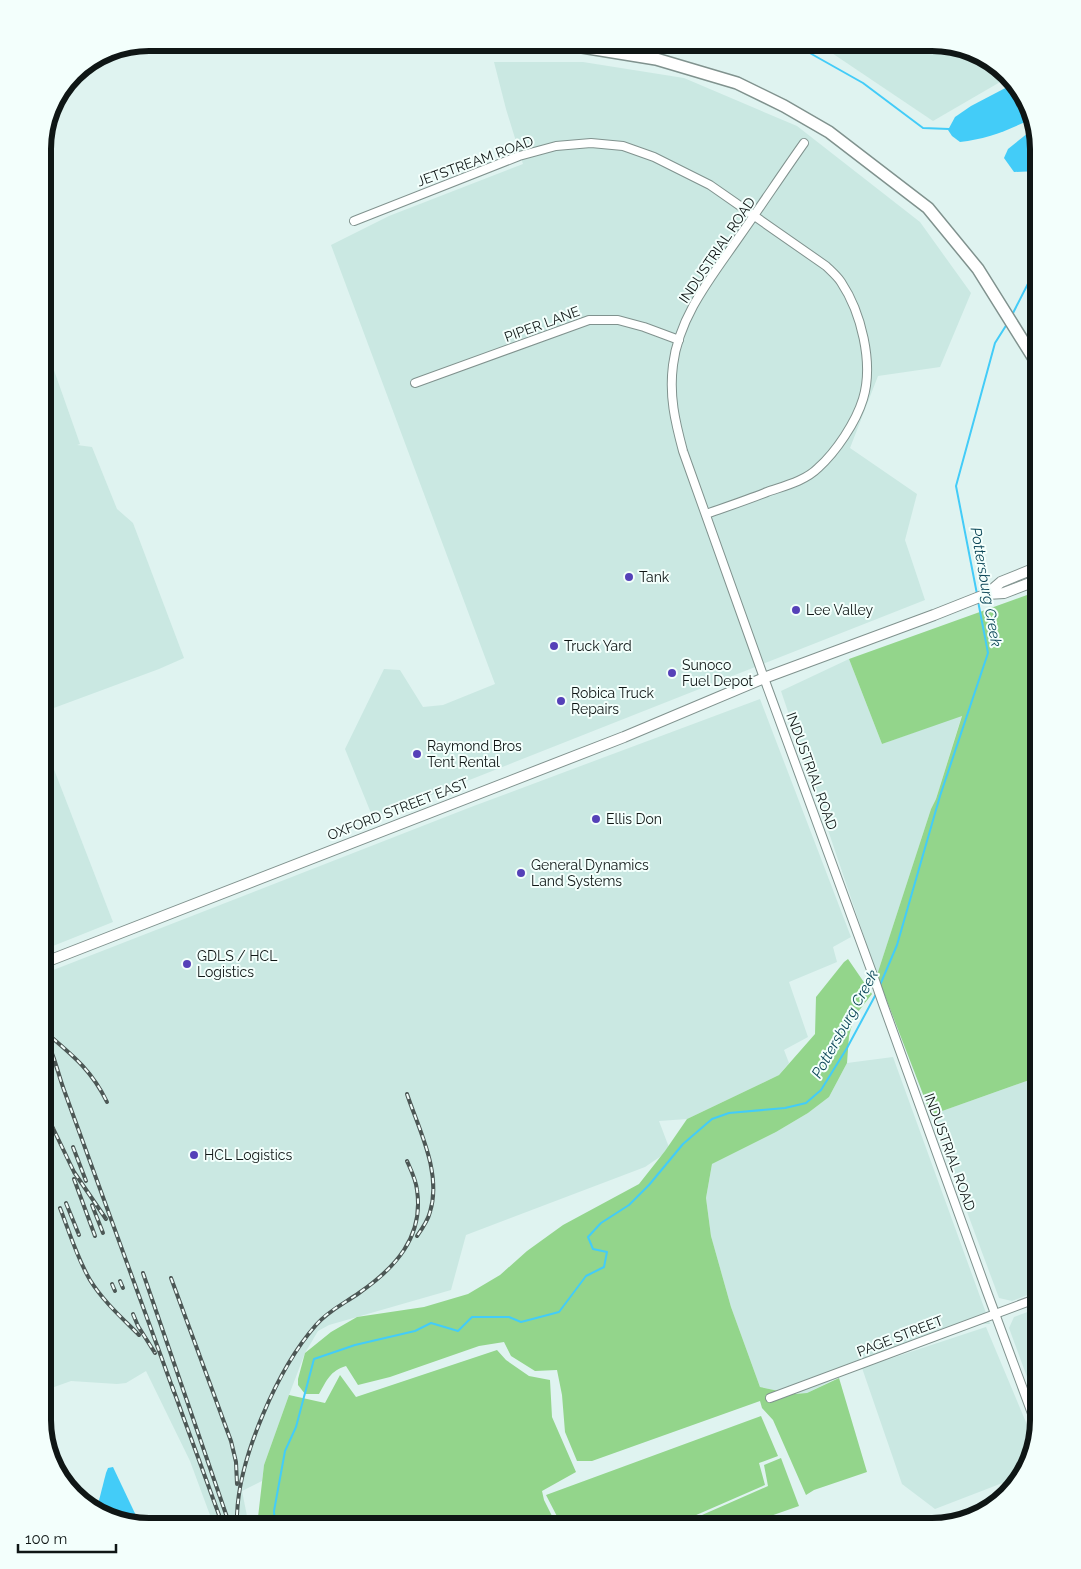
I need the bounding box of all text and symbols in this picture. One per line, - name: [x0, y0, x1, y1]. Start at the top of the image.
- street label: JETSTREAM ROAD: [415, 133, 535, 189]
- street label: INDUSTRIAL ROAD: [676, 194, 758, 306]
- street label: PIPER LANE: [502, 303, 582, 345]
- water label: Pottersburg Creek: [967, 526, 1005, 648]
- place label: Tank: [639, 569, 670, 585]
- marker: Tank: [623, 571, 635, 583]
- place label: Lee Valley: [806, 602, 874, 618]
- marker: Lee Valley: [790, 604, 802, 616]
- place label: Truck Yard: [564, 638, 632, 654]
- marker: Truck Yard: [548, 640, 560, 652]
- place label: Sunoco Fuel Depot: [682, 657, 753, 689]
- marker: Sunoco Fuel Depot: [666, 667, 678, 679]
- place label: Robica Truck Repairs: [571, 685, 655, 717]
- marker: Robica Truck Repairs: [555, 695, 567, 707]
- street label: INDUSTRIAL ROAD: [783, 710, 841, 832]
- place label: Raymond Bros Tent Rental: [427, 738, 522, 770]
- marker: Raymond Bros Tent Rental: [411, 748, 423, 760]
- street label: OXFORD STREET EAST: [325, 775, 471, 843]
- place label: Ellis Don: [606, 811, 662, 827]
- marker: Ellis Don: [590, 813, 602, 825]
- place label: General Dynamics Land Systems: [531, 857, 649, 889]
- marker: General Dynamics Land Systems: [515, 867, 527, 879]
- place label: GDLS / HCL Logistics: [197, 948, 277, 980]
- marker: GDLS / HCL Logistics: [181, 958, 193, 970]
- water label: Pottersburg Creek: [808, 967, 882, 1081]
- street label: INDUSTRIAL ROAD: [921, 1091, 979, 1213]
- place label: HCL Logistics: [204, 1147, 292, 1163]
- marker: HCL Logistics: [188, 1149, 200, 1161]
- street label: PAGE STREET: [855, 1312, 946, 1360]
- scale bar: [18, 1522, 115, 1554]
- text: 100 m: [25, 1530, 67, 1548]

